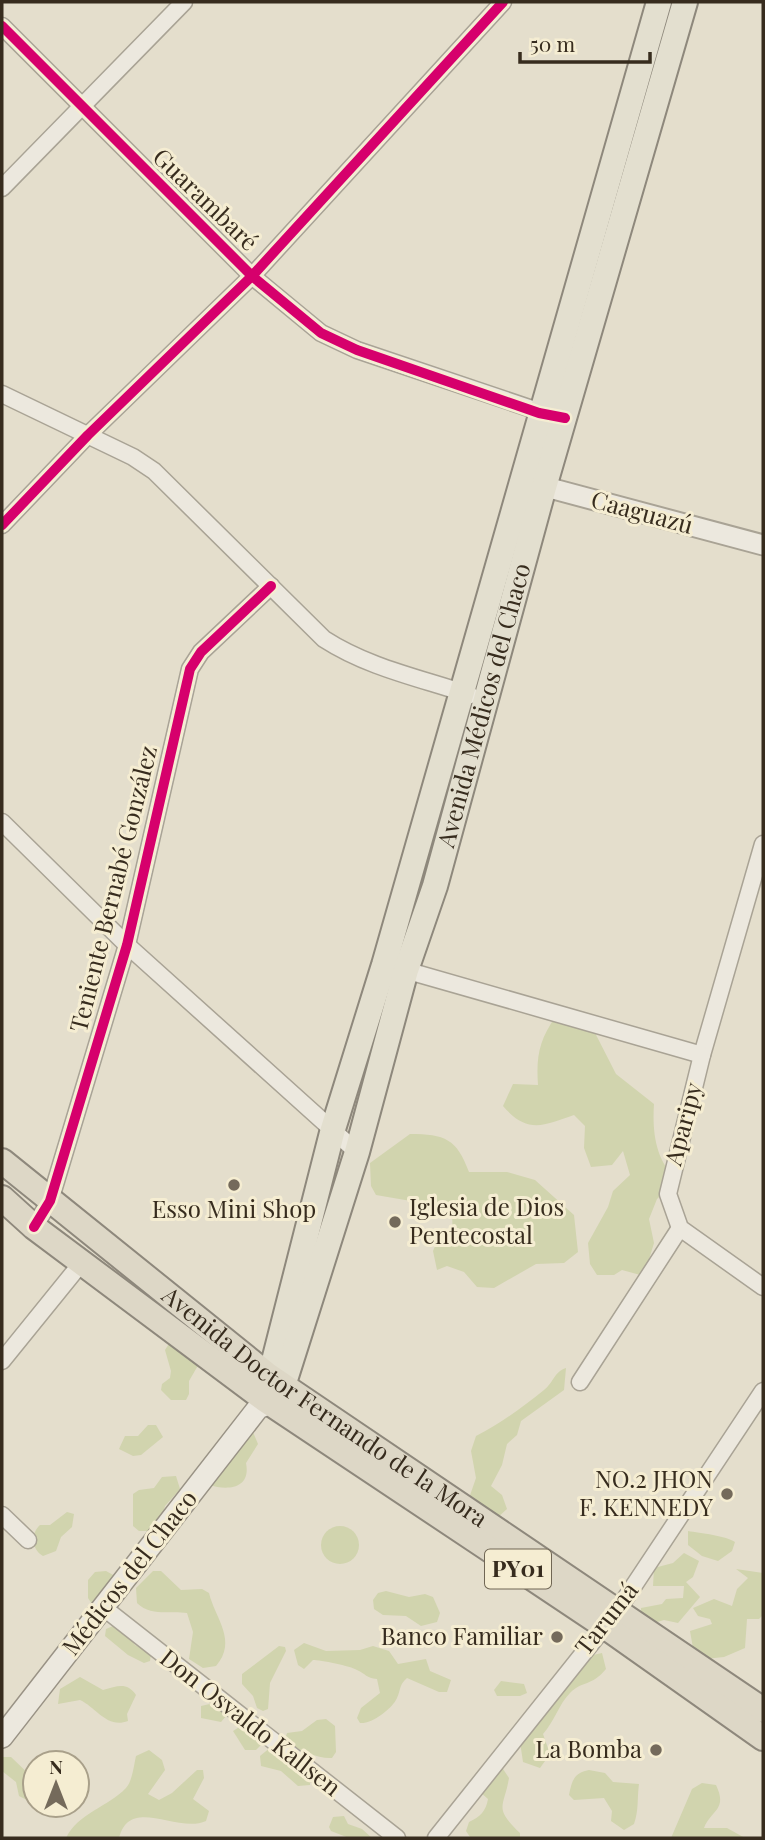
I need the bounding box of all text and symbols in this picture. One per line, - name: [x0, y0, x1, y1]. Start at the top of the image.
- scale bar: [520, 21, 650, 65]
- text: 50 m: [530, 29, 576, 57]
- street label: Guarambaré: [147, 140, 266, 257]
- street label: Caaguazú: [588, 482, 697, 540]
- street label: Avenida Médicos del Chaco: [428, 559, 537, 852]
- street label: Teniente Bernabé González: [61, 742, 163, 1035]
- street label: Aparipy: [655, 1079, 708, 1169]
- marker: Esso Mini Shop: [226, 1177, 242, 1193]
- place label: Iglesia de Dios Pentecostal: [409, 1190, 564, 1250]
- place label: Esso Mini Shop: [152, 1192, 316, 1224]
- marker: Iglesia de Dios Pentecostal: [387, 1214, 403, 1230]
- street label: Avenida Doctor Fernando de la Mora: [155, 1278, 495, 1533]
- place label: NO.2 JHON F. KENNEDY: [579, 1462, 714, 1522]
- street label: Médicos del Chaco: [54, 1483, 203, 1661]
- marker: NO.2 JHON F. KENNEDY: [719, 1486, 735, 1502]
- road number: PY01: [485, 1550, 551, 1588]
- street label: Tarumá: [567, 1575, 644, 1661]
- place label: Banco Familiar: [381, 1619, 543, 1651]
- marker: Banco Familiar: [549, 1629, 565, 1645]
- street label: Don Osvaldo Kallsen: [154, 1641, 348, 1802]
- place label: La Bomba: [535, 1732, 642, 1764]
- marker: La Bomba: [648, 1742, 664, 1758]
- north arrow: [21, 1749, 91, 1819]
- text: N: [49, 1753, 63, 1779]

